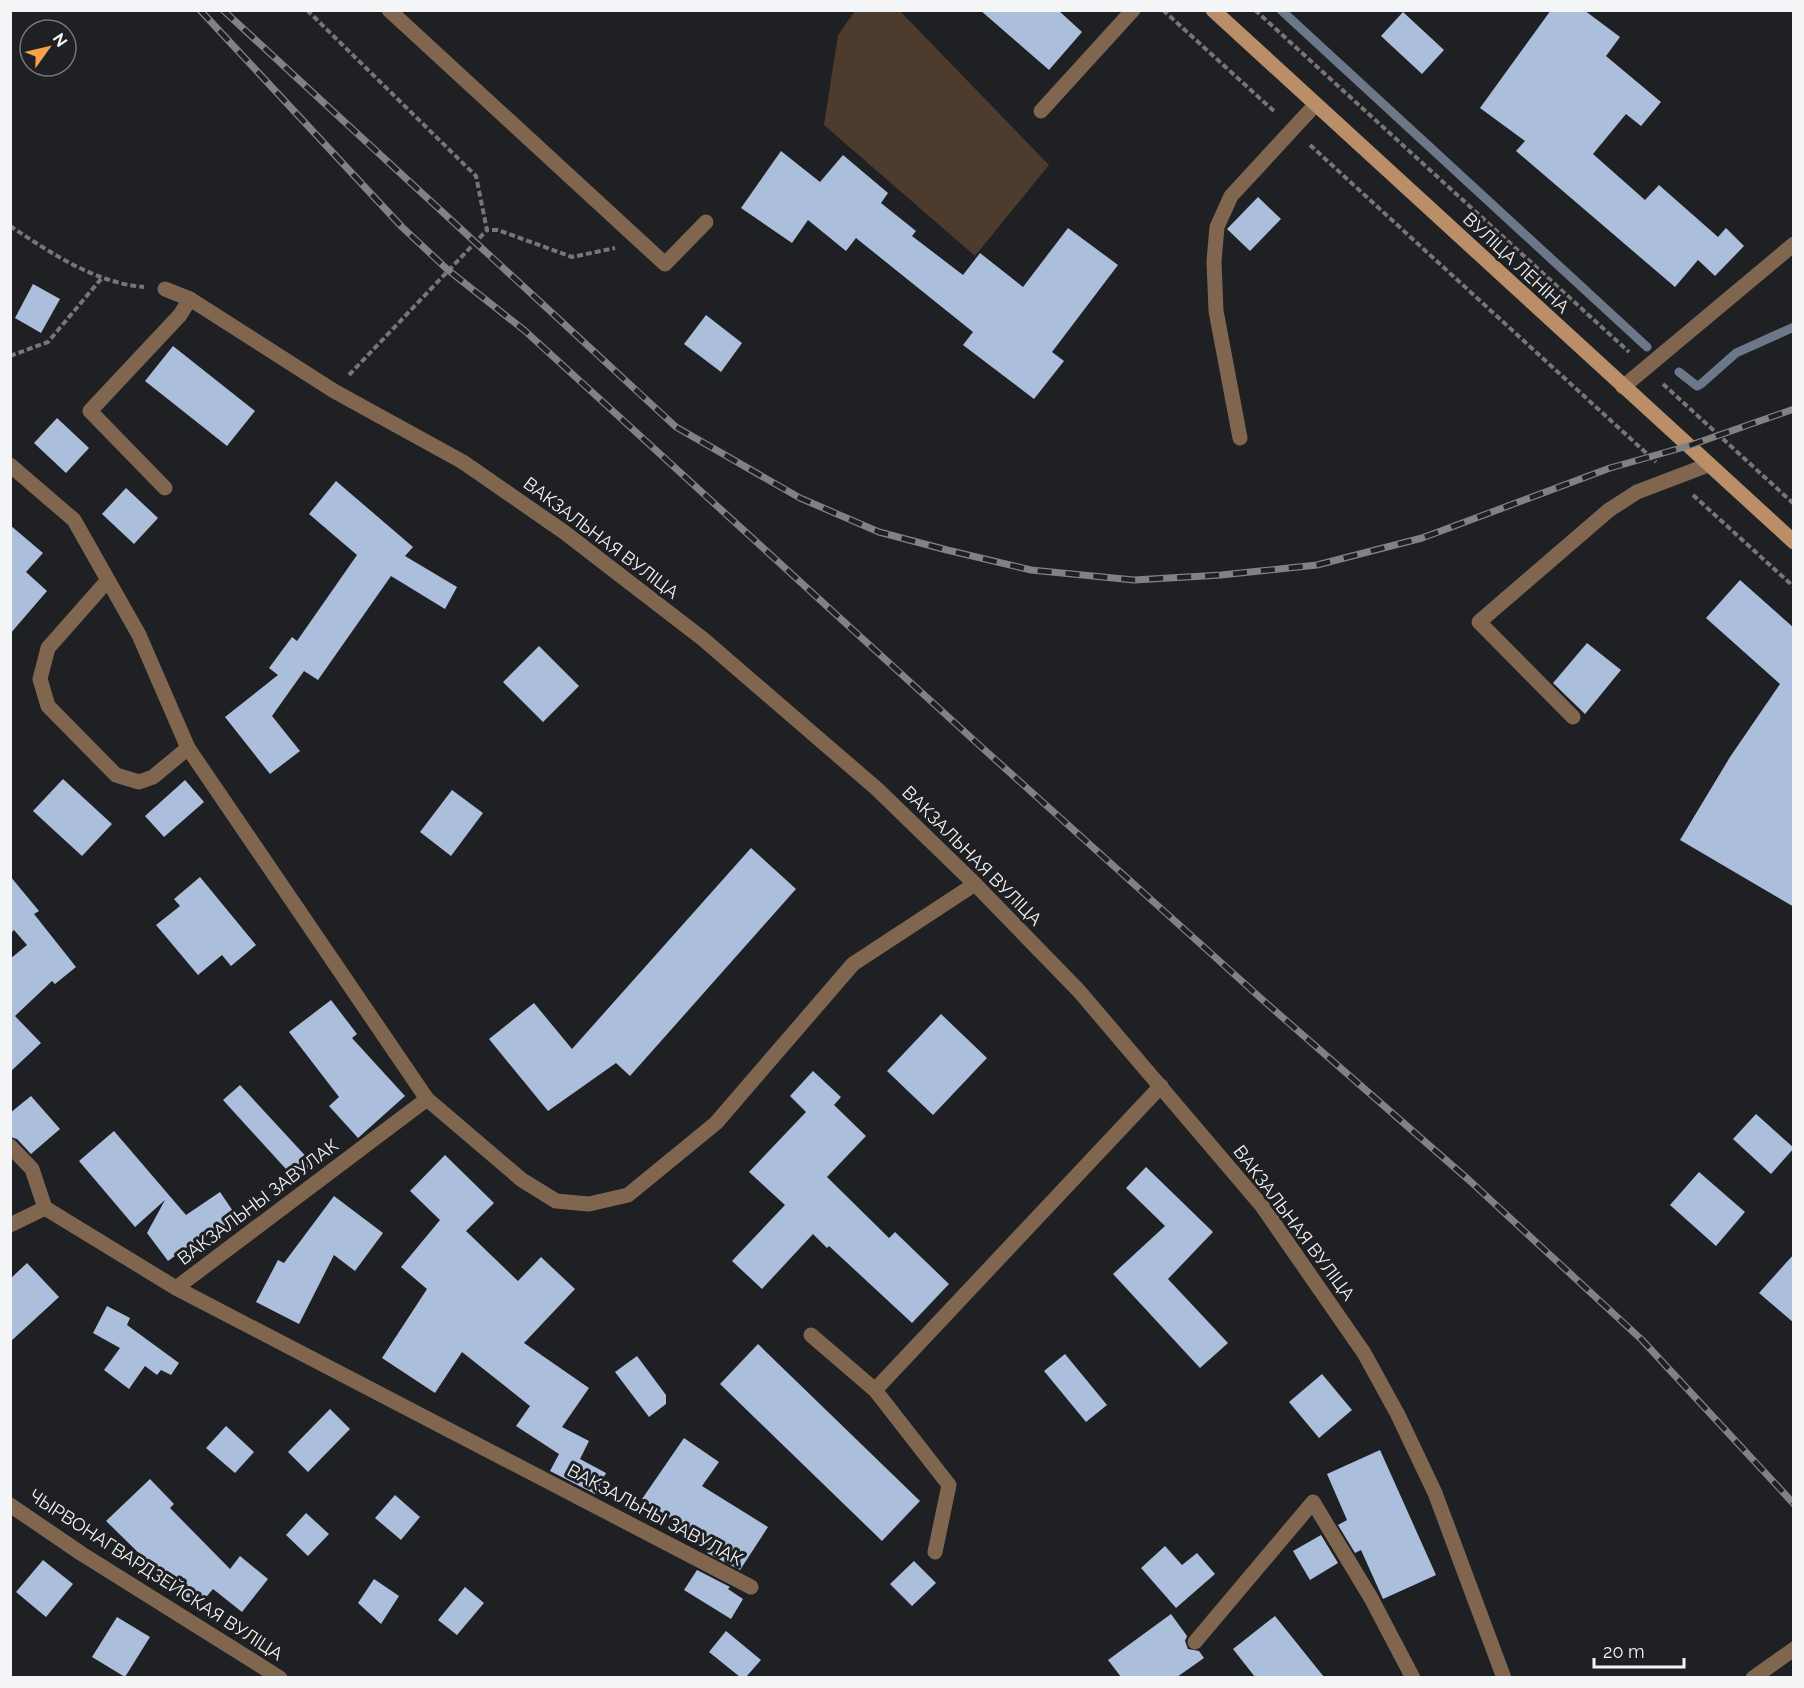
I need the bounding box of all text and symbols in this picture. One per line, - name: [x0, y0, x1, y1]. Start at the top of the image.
- north arrow: [18, 18, 78, 78]
- text: N: [49, 30, 71, 50]
- street label: ВУЛІЦА ЛЕНІНА: [1459, 208, 1574, 317]
- street label: ВАКЗАЛЬНАЯ ВУЛІЦА: [520, 472, 683, 603]
- street label: ВАКЗАЛЬНАЯ ВУЛІЦА: [898, 782, 1046, 930]
- street label: ВАКЗАЛЬНЫ ЗАВУЛАК: [173, 1134, 342, 1269]
- street label: ВАКЗАЛЬНАЯ ВУЛІЦА: [1229, 1141, 1360, 1304]
- street label: ВАКЗАЛЬНЫ ЗАВУЛАК: [564, 1459, 747, 1570]
- street label: ЧЫРВОНАГВАРДЗЕЙСКАЯ ВУЛІЦА: [26, 1485, 287, 1665]
- scale bar: [1594, 1631, 1684, 1669]
- text: 20 m: [1603, 1641, 1645, 1662]

